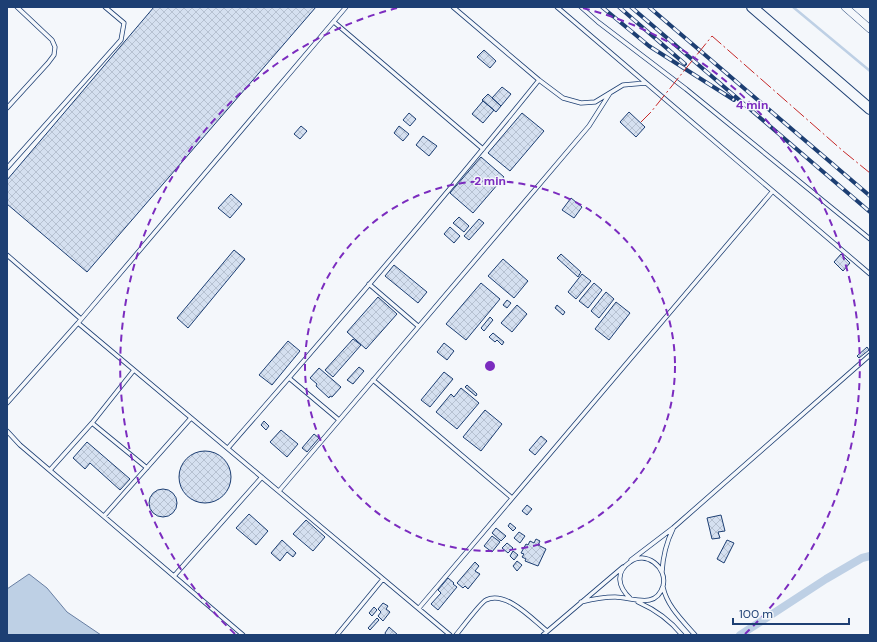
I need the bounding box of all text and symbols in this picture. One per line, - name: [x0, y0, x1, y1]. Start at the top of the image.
- text: 4 min: [736, 97, 768, 113]
- text: 2 min: [474, 173, 506, 189]
- centre of rings: [483, 359, 497, 373]
- scale bar: [733, 600, 849, 626]
- text: 100 m: [739, 606, 773, 622]

